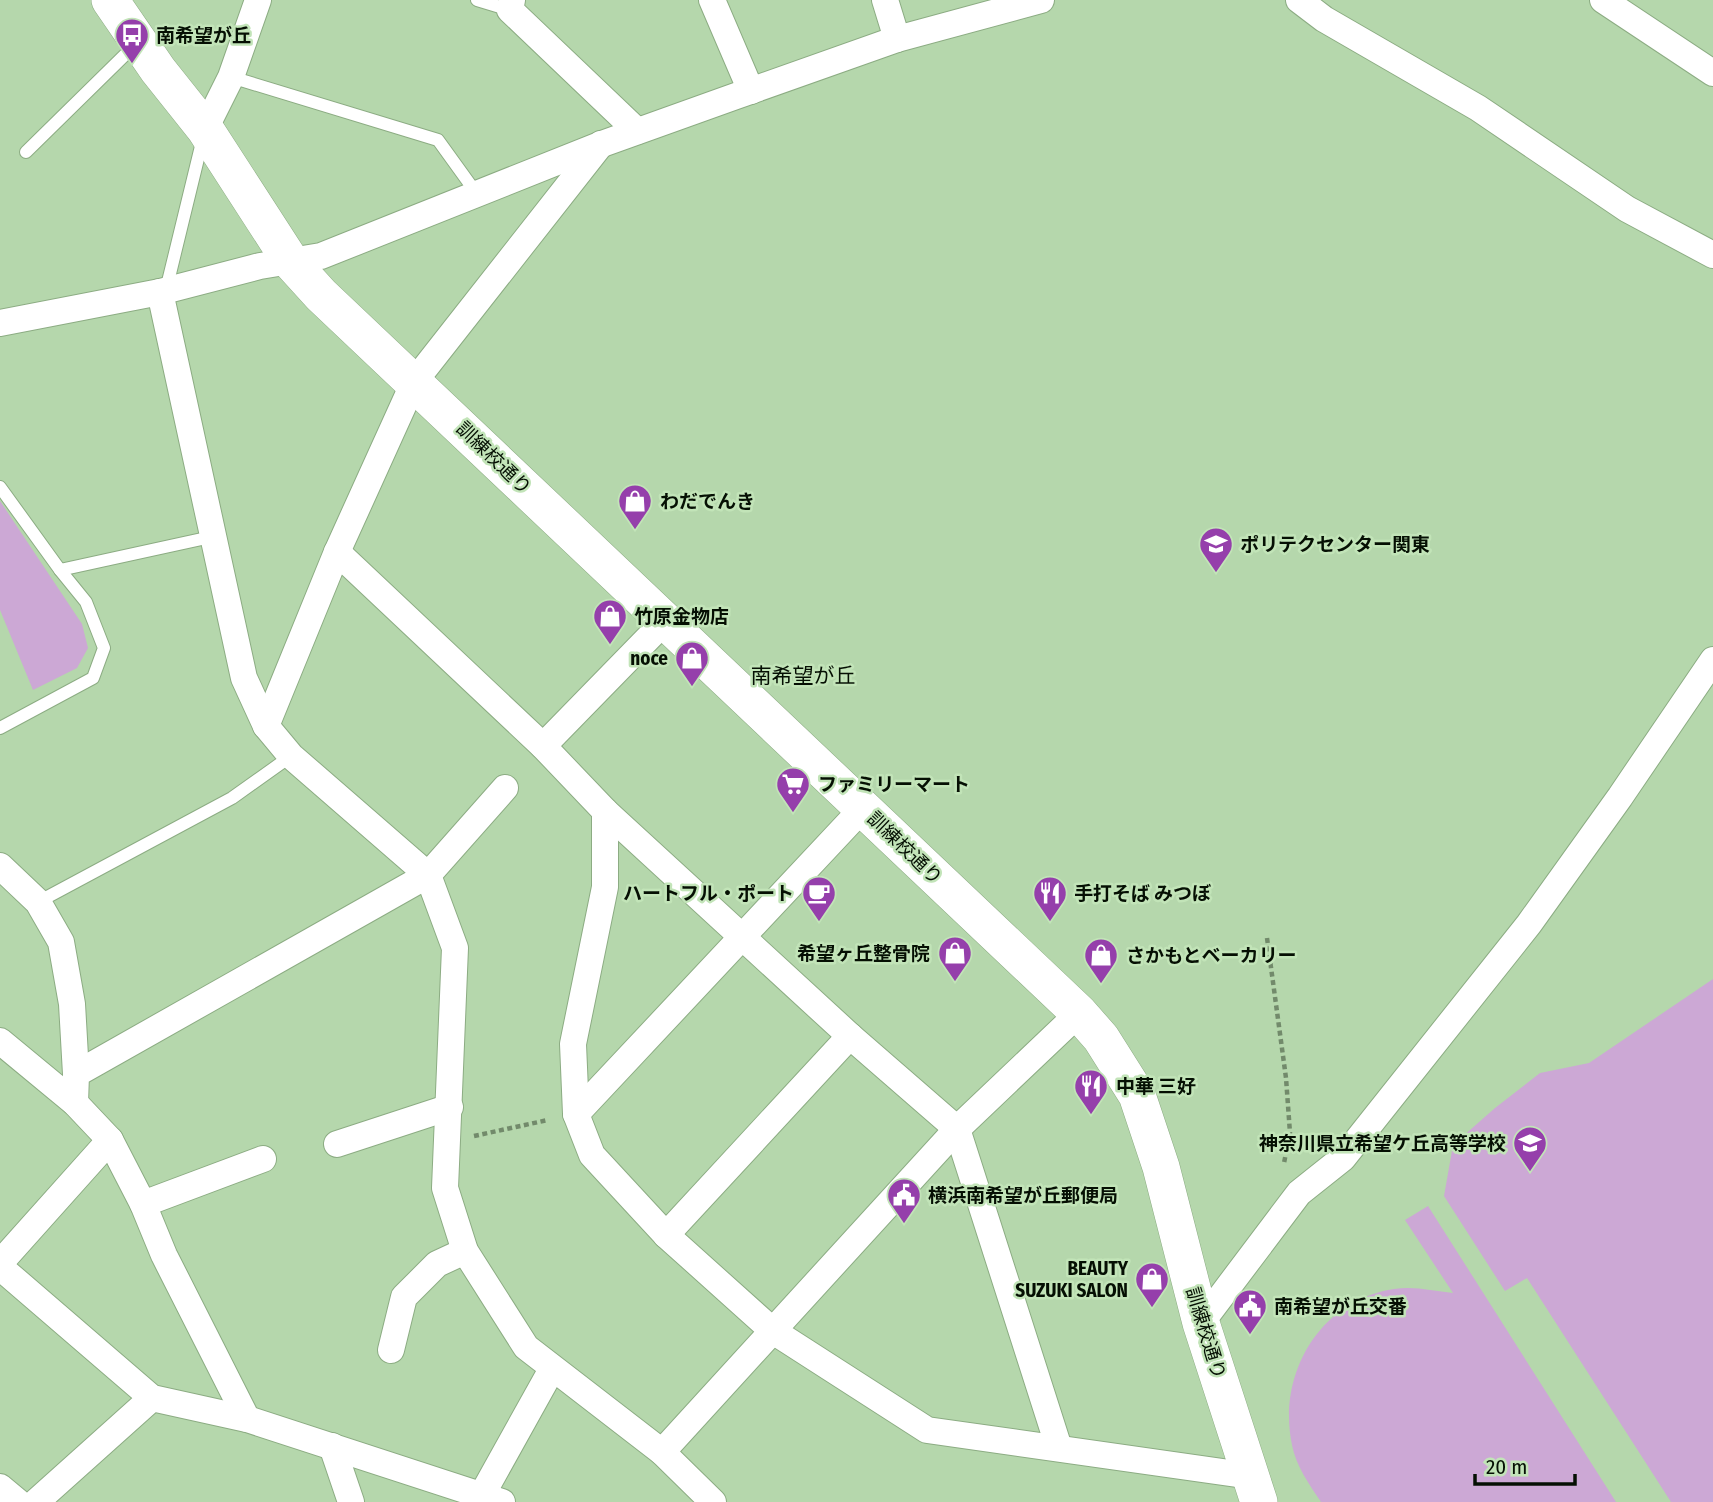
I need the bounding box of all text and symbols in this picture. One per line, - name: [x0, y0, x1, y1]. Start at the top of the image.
- bus stop icon: 南希望が丘: [113, 16, 151, 65]
- place label: 南希望が丘: [156, 24, 251, 47]
- street label: 訓練校通り: [452, 417, 536, 499]
- shop icon: わだでんき: [616, 482, 654, 531]
- place label: わだでんき: [660, 490, 755, 513]
- school or university icon: ポリテクセンター関東: [1197, 525, 1235, 574]
- place label: ポリテクセンター関東: [1240, 533, 1430, 556]
- shop icon: 竹原金物店: [591, 597, 629, 646]
- place label: 竹原金物店: [634, 605, 729, 628]
- shop icon: noce: [673, 639, 711, 688]
- place label: noce: [630, 647, 668, 670]
- district label: 南希望が丘: [751, 663, 856, 689]
- supermarket icon: ファミリーマート: [774, 765, 812, 814]
- place label: ファミリーマート: [818, 773, 970, 796]
- street label: 訓練校通り: [863, 807, 947, 889]
- cafe icon: ハートフル・ポート: [800, 874, 838, 923]
- restaurant icon: 手打そば みつぼ: [1031, 874, 1069, 923]
- place label: ハートフル・ポート: [623, 882, 794, 905]
- place label: 手打そば みつぼ: [1074, 882, 1211, 905]
- shop icon: 希望ヶ丘整骨院: [936, 934, 974, 983]
- shop icon: さかもとベーカリー: [1082, 936, 1120, 985]
- place label: 希望ヶ丘整骨院: [797, 942, 930, 965]
- place label: さかもとベーカリー: [1126, 944, 1297, 967]
- restaurant icon: 中華 三好: [1072, 1067, 1110, 1116]
- place label: 中華 三好: [1116, 1075, 1196, 1098]
- school or university icon: 神奈川県立希望ケ丘高等学校: [1511, 1124, 1549, 1173]
- place label: 神奈川県立希望ケ丘高等学校: [1259, 1132, 1506, 1155]
- public building icon: 横浜南希望が丘郵便局: [885, 1176, 923, 1225]
- place label: 横浜南希望が丘郵便局: [928, 1184, 1118, 1207]
- place label: BEAUTY SUZUKI SALON: [1015, 1257, 1129, 1302]
- shop icon: BEAUTY SUZUKI SALON: [1133, 1260, 1171, 1309]
- street label: 訓練校通り: [1181, 1284, 1231, 1382]
- public building icon: 南希望が丘交番: [1231, 1287, 1269, 1336]
- place label: 南希望が丘交番: [1274, 1295, 1407, 1318]
- scale bar: [1475, 1442, 1575, 1486]
- text: 20 m: [1486, 1454, 1527, 1480]

